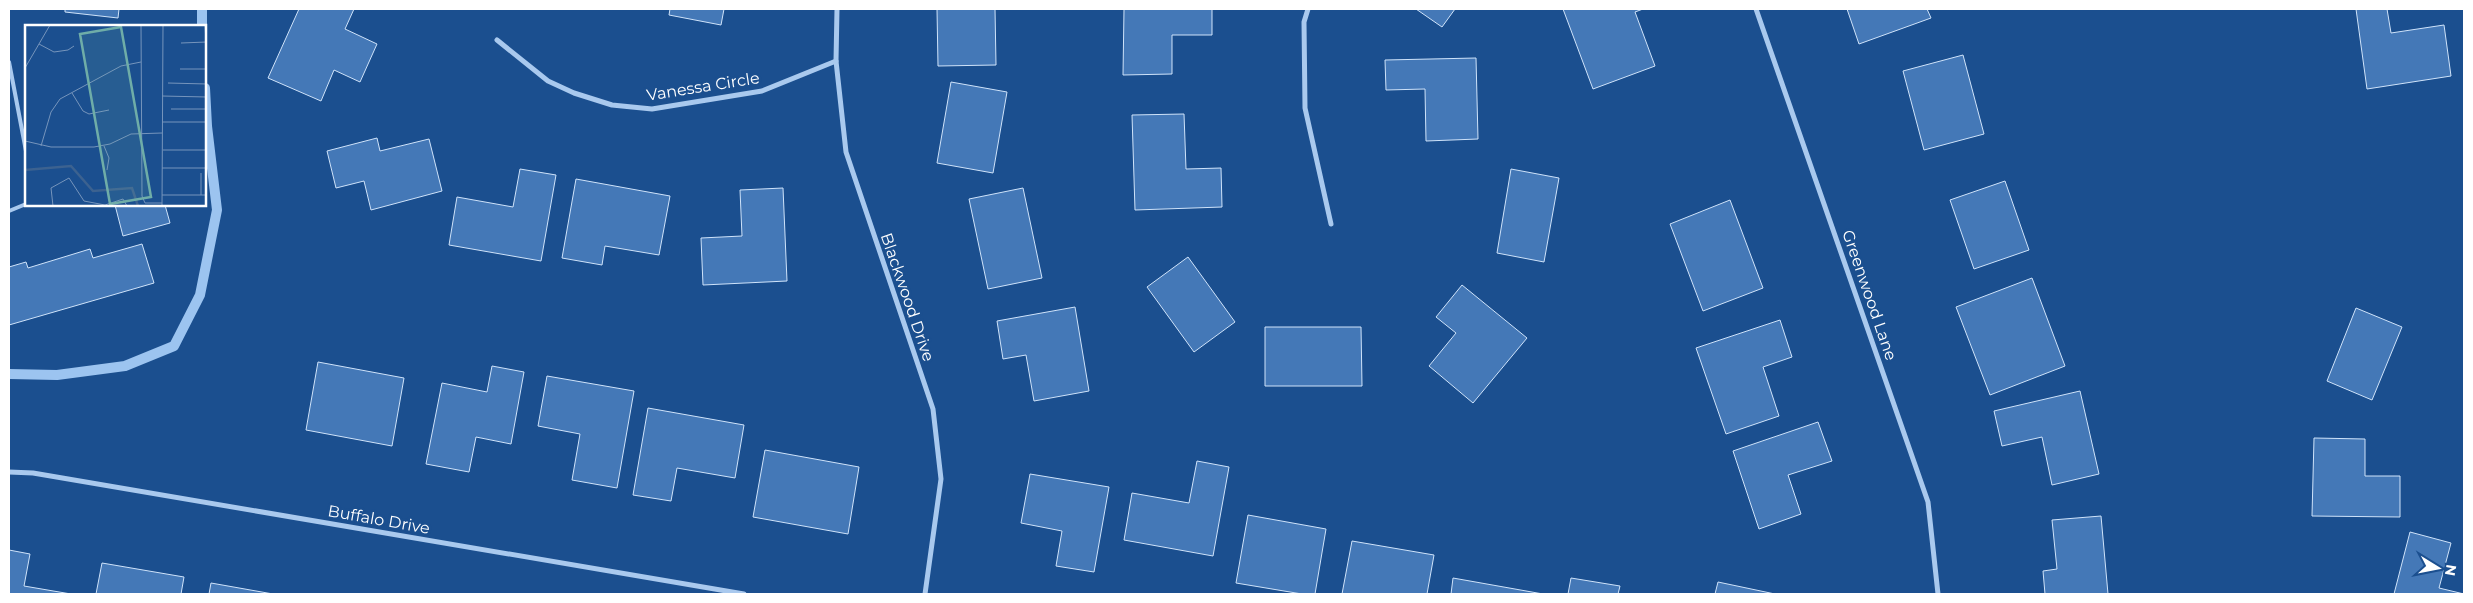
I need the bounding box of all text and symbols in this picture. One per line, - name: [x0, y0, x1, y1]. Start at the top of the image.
- inset map: [25, 25, 206, 206]
- street label: Vanessa Circle: [645, 68, 761, 105]
- street label: Greenwood Lane: [1838, 227, 1901, 363]
- street label: Blackwood Drive: [877, 230, 938, 364]
- street label: Buffalo Drive: [326, 501, 431, 538]
- north arrow: [2413, 543, 2463, 593]
- text: N: [2441, 563, 2461, 577]

